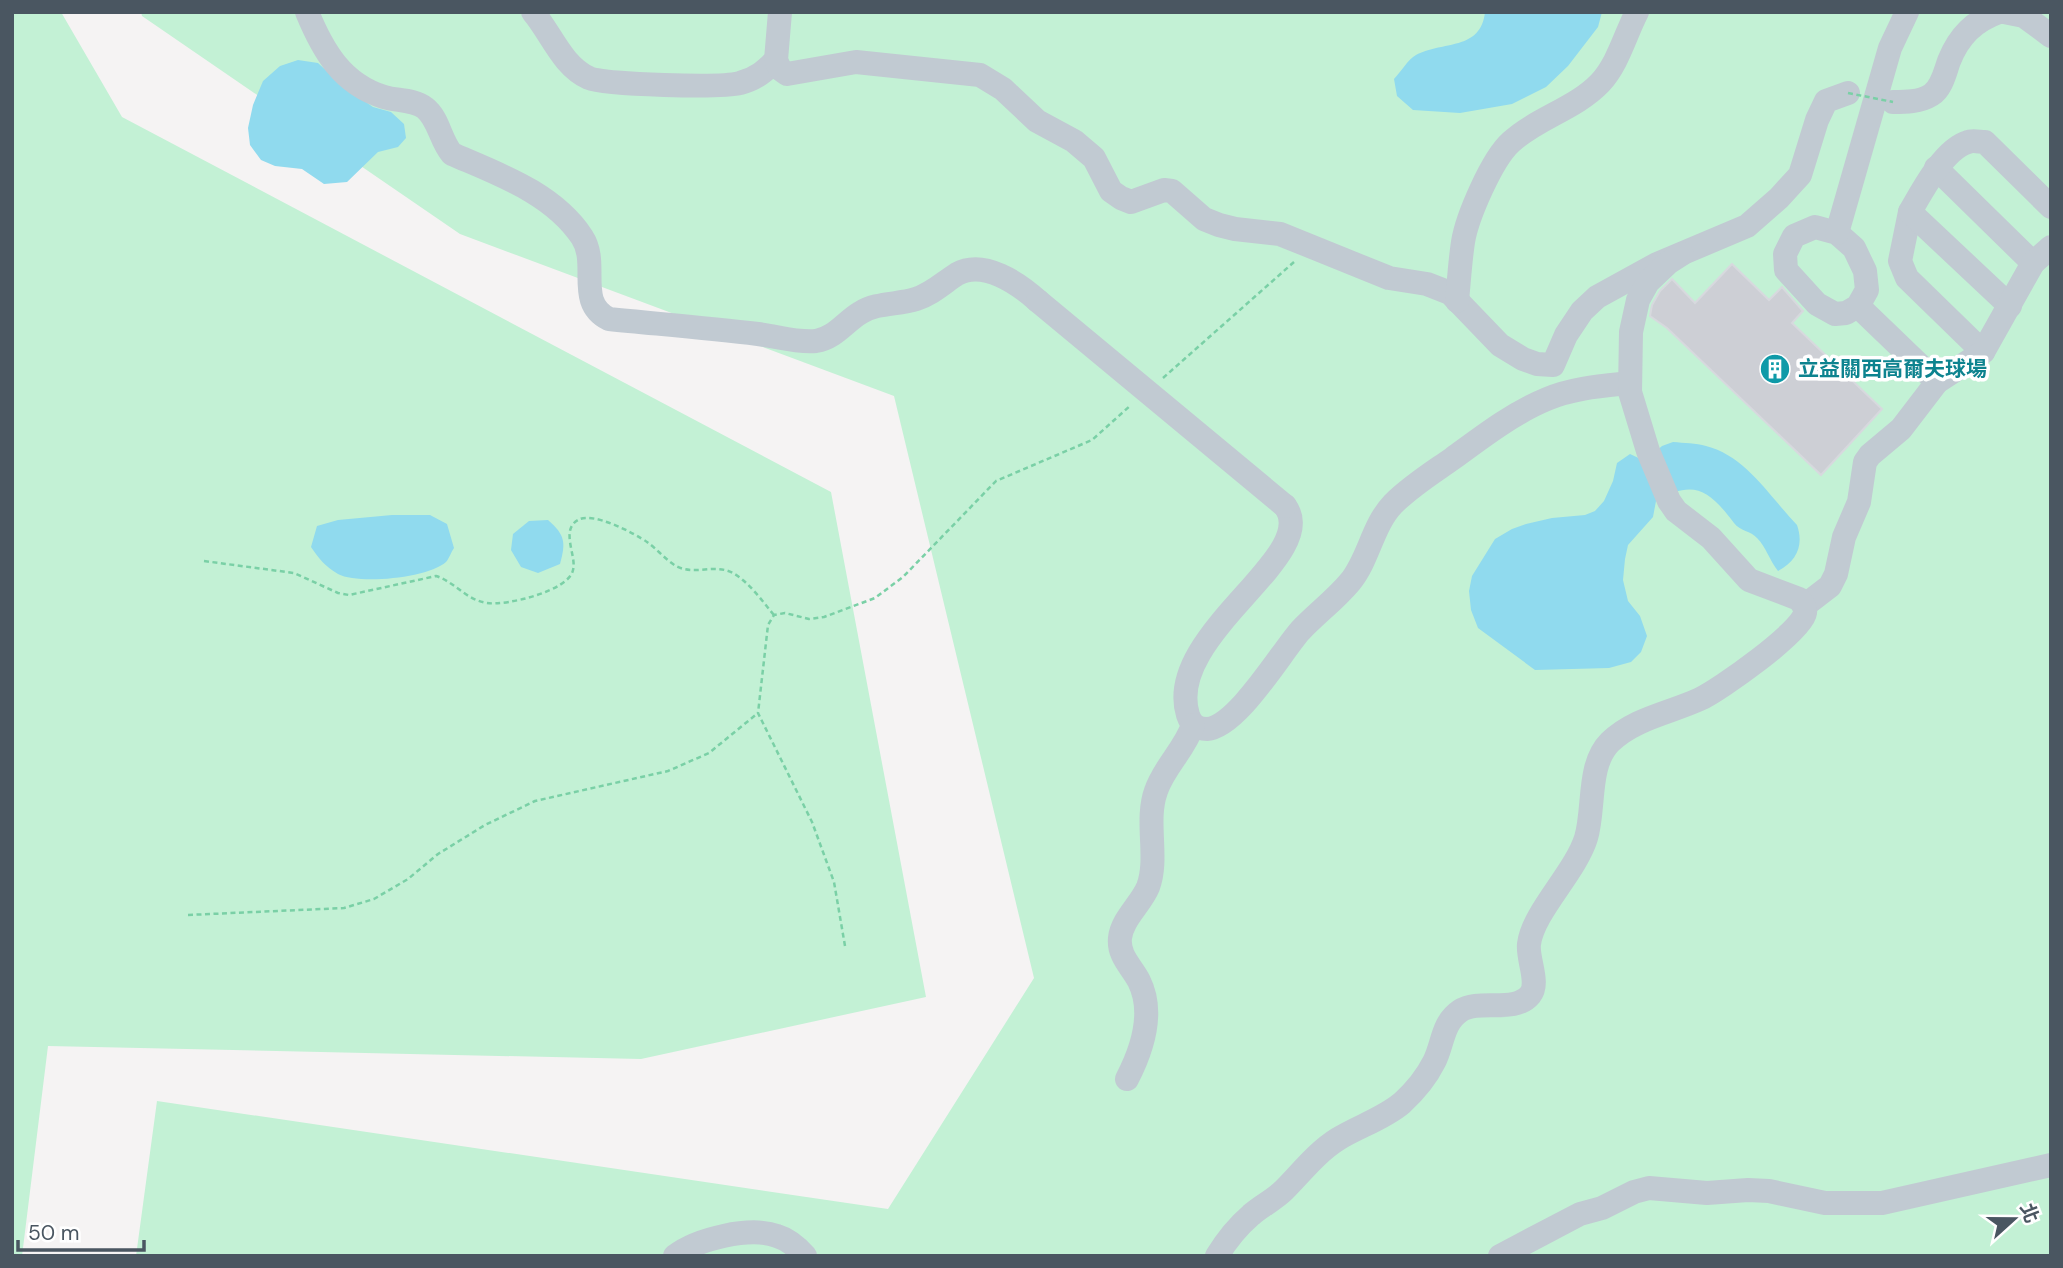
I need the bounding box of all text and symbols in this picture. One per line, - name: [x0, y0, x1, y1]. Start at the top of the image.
- building icon: 立益關西高爾夫球場: [1758, 352, 1792, 386]
- place label: 立益關西高爾夫球場: [1798, 355, 1987, 383]
- north arrow: [1979, 1184, 2049, 1254]
- text: 北: [2014, 1200, 2044, 1226]
- scale bar: [18, 1208, 144, 1252]
- text: 50 m: [28, 1219, 79, 1247]

